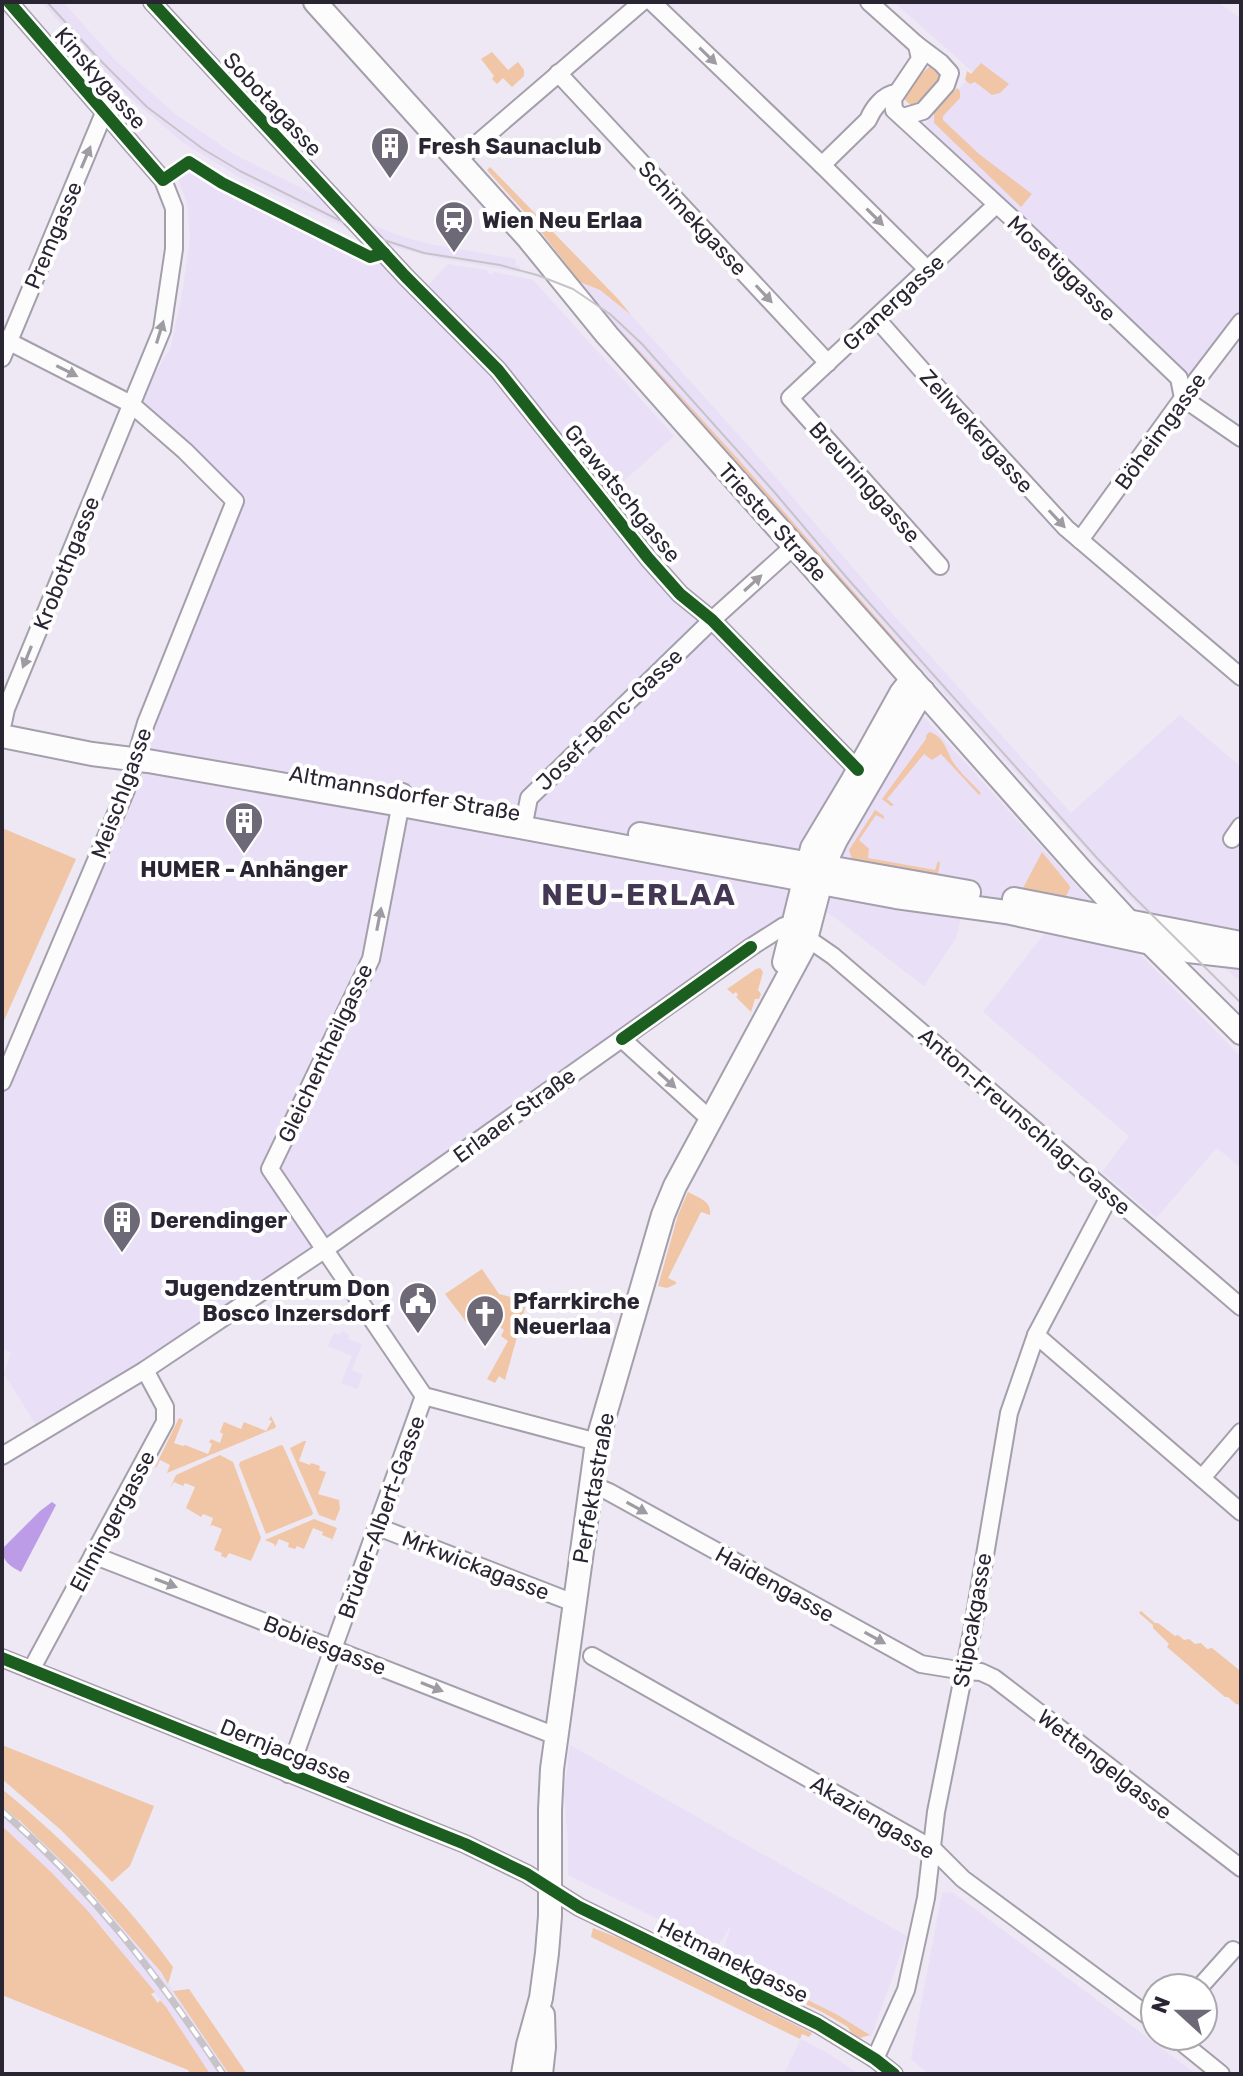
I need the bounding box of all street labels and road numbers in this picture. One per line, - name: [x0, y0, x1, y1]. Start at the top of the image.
- street label: Kinskygasse: [49, 22, 152, 135]
- street label: Sobotagasse: [218, 47, 328, 162]
- street label: Schimekgasse: [633, 155, 753, 281]
- street label: Premgasse: [19, 177, 88, 293]
- street label: Mosetiggasse: [1002, 210, 1122, 327]
- street label: Granergasse: [837, 248, 950, 356]
- street label: Zellwekergasse: [914, 364, 1039, 499]
- street label: Böheimgasse: [1109, 368, 1212, 495]
- street label: Breuninggasse: [803, 416, 926, 548]
- street label: Grawatschgasse: [559, 419, 687, 568]
- street label: Triester Straße: [712, 457, 833, 587]
- street label: Krobothgasse: [27, 492, 106, 634]
- street label: Josef-Benc-Gasse: [530, 642, 688, 796]
- street label: Meischlgasse: [85, 724, 158, 862]
- street label: Altmannsdorfer Straße: [287, 760, 523, 827]
- street label: Gleichentheilgasse: [272, 960, 379, 1147]
- street label: Anton-Freunschlag-Gasse: [913, 1022, 1136, 1221]
- street label: Erlaaer Straße: [448, 1062, 581, 1169]
- street label: Perfektastraße: [567, 1411, 620, 1566]
- street label: Brüder-Albert-Gasse: [332, 1412, 431, 1622]
- street label: Ellmingergasse: [64, 1446, 161, 1596]
- street label: Mrkwickagasse: [398, 1525, 553, 1606]
- street label: Haidengasse: [711, 1541, 839, 1628]
- street label: Stipcakgasse: [947, 1551, 998, 1689]
- street label: Bobiesgasse: [260, 1610, 390, 1681]
- street label: Wettengelgasse: [1032, 1704, 1177, 1825]
- street label: Dernjacgasse: [216, 1713, 355, 1790]
- street label: Akaziengasse: [806, 1770, 940, 1865]
- street label: Hetmanekgasse: [653, 1912, 813, 2009]

